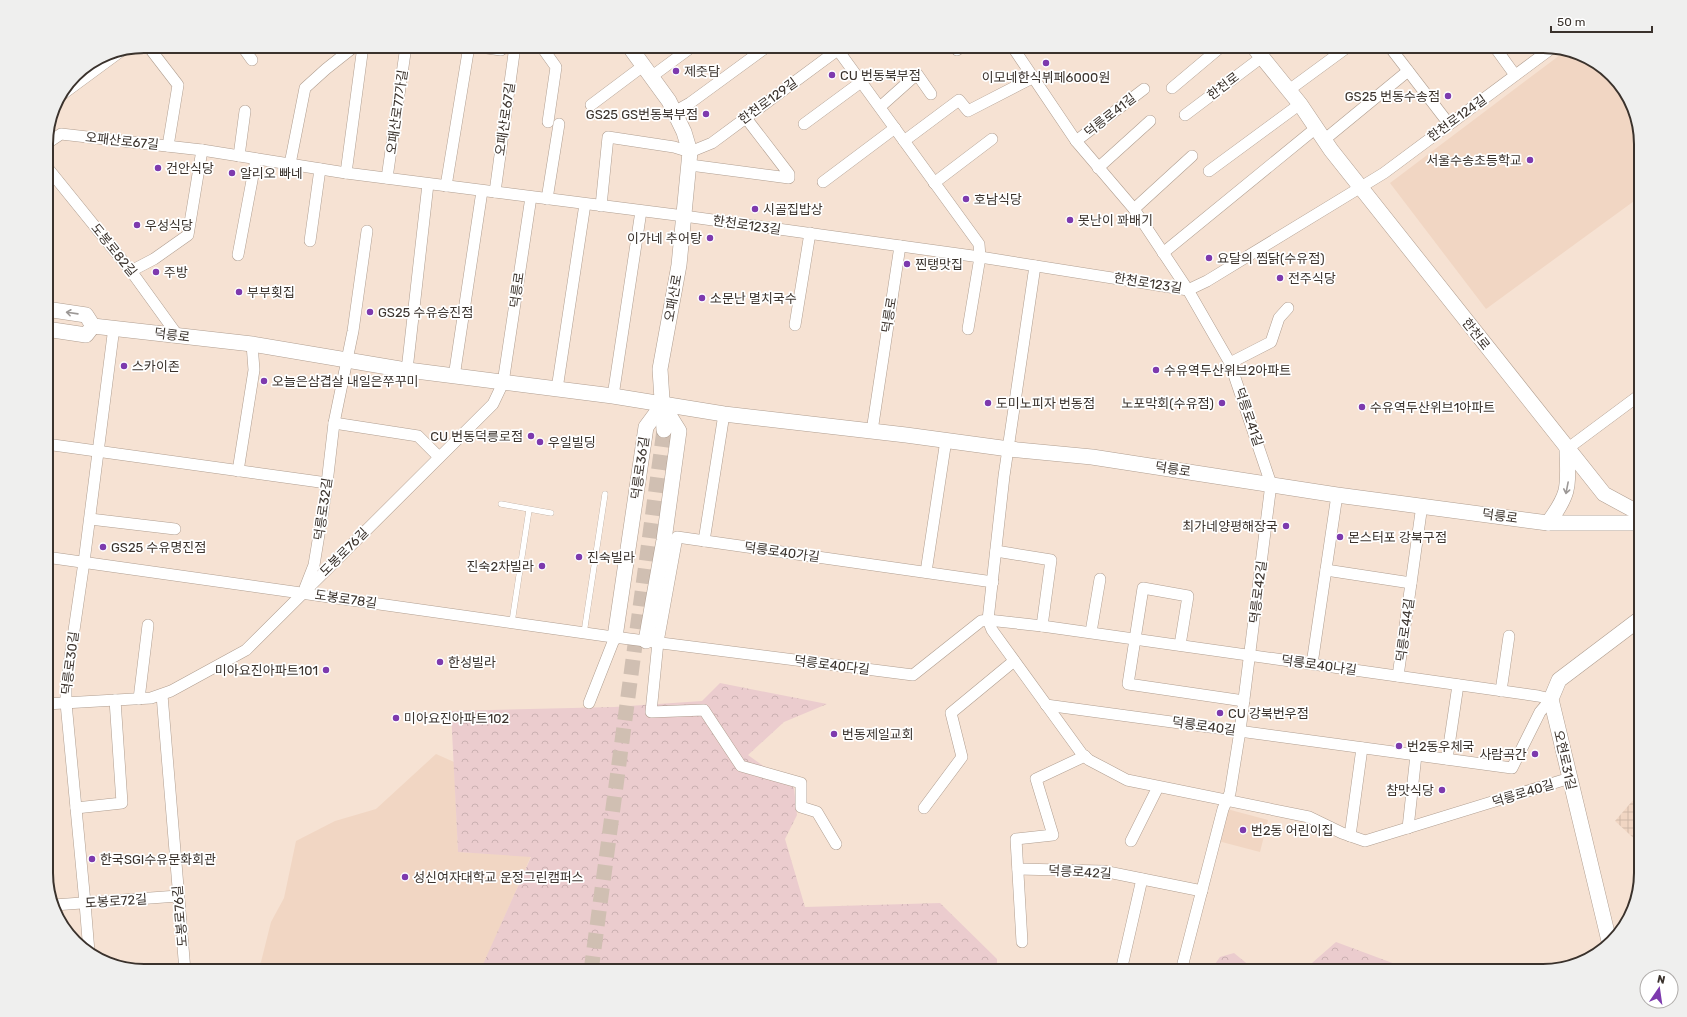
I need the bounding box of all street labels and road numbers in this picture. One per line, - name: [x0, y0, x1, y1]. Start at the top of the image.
- street label: 오패산로77가길: [384, 69, 410, 155]
- street label: 한천로: [1204, 69, 1242, 103]
- street label: 한천로129길: [736, 75, 800, 127]
- street label: 오패산로67길: [492, 81, 518, 157]
- street label: 덕릉로41길: [1081, 90, 1139, 140]
- street label: 한천로124길: [1425, 92, 1489, 144]
- street label: 오패산로67길: [84, 130, 160, 152]
- street label: 한천로123길: [712, 213, 782, 237]
- street label: 도봉로82길: [88, 221, 140, 279]
- street label: 한천로123길: [1113, 270, 1183, 296]
- street label: 덕릉로: [507, 271, 527, 309]
- street label: 오패산로: [661, 273, 685, 323]
- street label: 덕릉로: [879, 296, 899, 334]
- street label: 한천로: [1459, 315, 1493, 353]
- street label: 덕릉로: [153, 325, 191, 345]
- street label: 덕릉로41길: [1232, 386, 1266, 448]
- street label: 덕릉로36길: [628, 436, 652, 500]
- street label: 덕릉로: [1154, 459, 1192, 479]
- street label: 덕릉로32길: [311, 477, 335, 541]
- street label: 덕릉로: [1481, 506, 1519, 526]
- street label: 도봉로76길: [317, 525, 371, 579]
- street label: 덕릉로40가길: [743, 539, 821, 565]
- street label: 덕릉로42길: [1247, 560, 1269, 624]
- street label: 도봉로78길: [314, 587, 378, 611]
- street label: 덕릉로44길: [1393, 597, 1417, 663]
- street label: 덕릉로30길: [59, 630, 81, 696]
- street label: 덕릉로40나길: [1280, 652, 1358, 678]
- street label: 덕릉로40다길: [793, 653, 871, 677]
- street label: 덕릉로40길: [1171, 714, 1237, 738]
- street label: 오현로31길: [1551, 729, 1579, 791]
- street label: 덕릉로40길: [1490, 776, 1556, 810]
- street label: 덕릉로42길: [1048, 863, 1112, 881]
- street label: 도봉로76길: [170, 884, 190, 948]
- street label: 도봉로72길: [84, 891, 148, 911]

